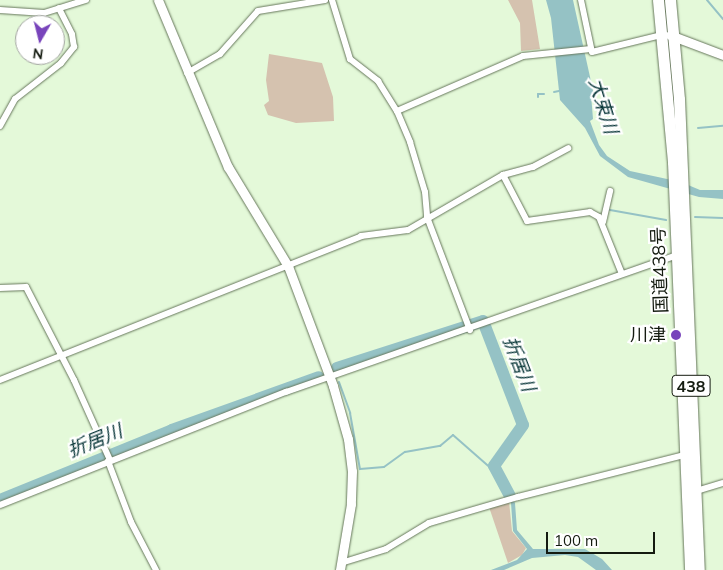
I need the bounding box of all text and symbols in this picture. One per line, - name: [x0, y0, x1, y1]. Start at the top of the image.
- north arrow: [15, 15, 65, 65]
- text: N: [32, 44, 45, 64]
- water label: 大束川: [584, 75, 622, 137]
- street label: 国道438号: [648, 226, 672, 314]
- place label: 川津: [630, 324, 666, 346]
- marker: 川津: [670, 329, 682, 341]
- water label: 折居川: [498, 333, 540, 395]
- road number: 438: [671, 372, 711, 400]
- water label: 折居川: [64, 420, 126, 462]
- scale bar: [548, 522, 657, 554]
- text: 100 m: [554, 531, 598, 550]

